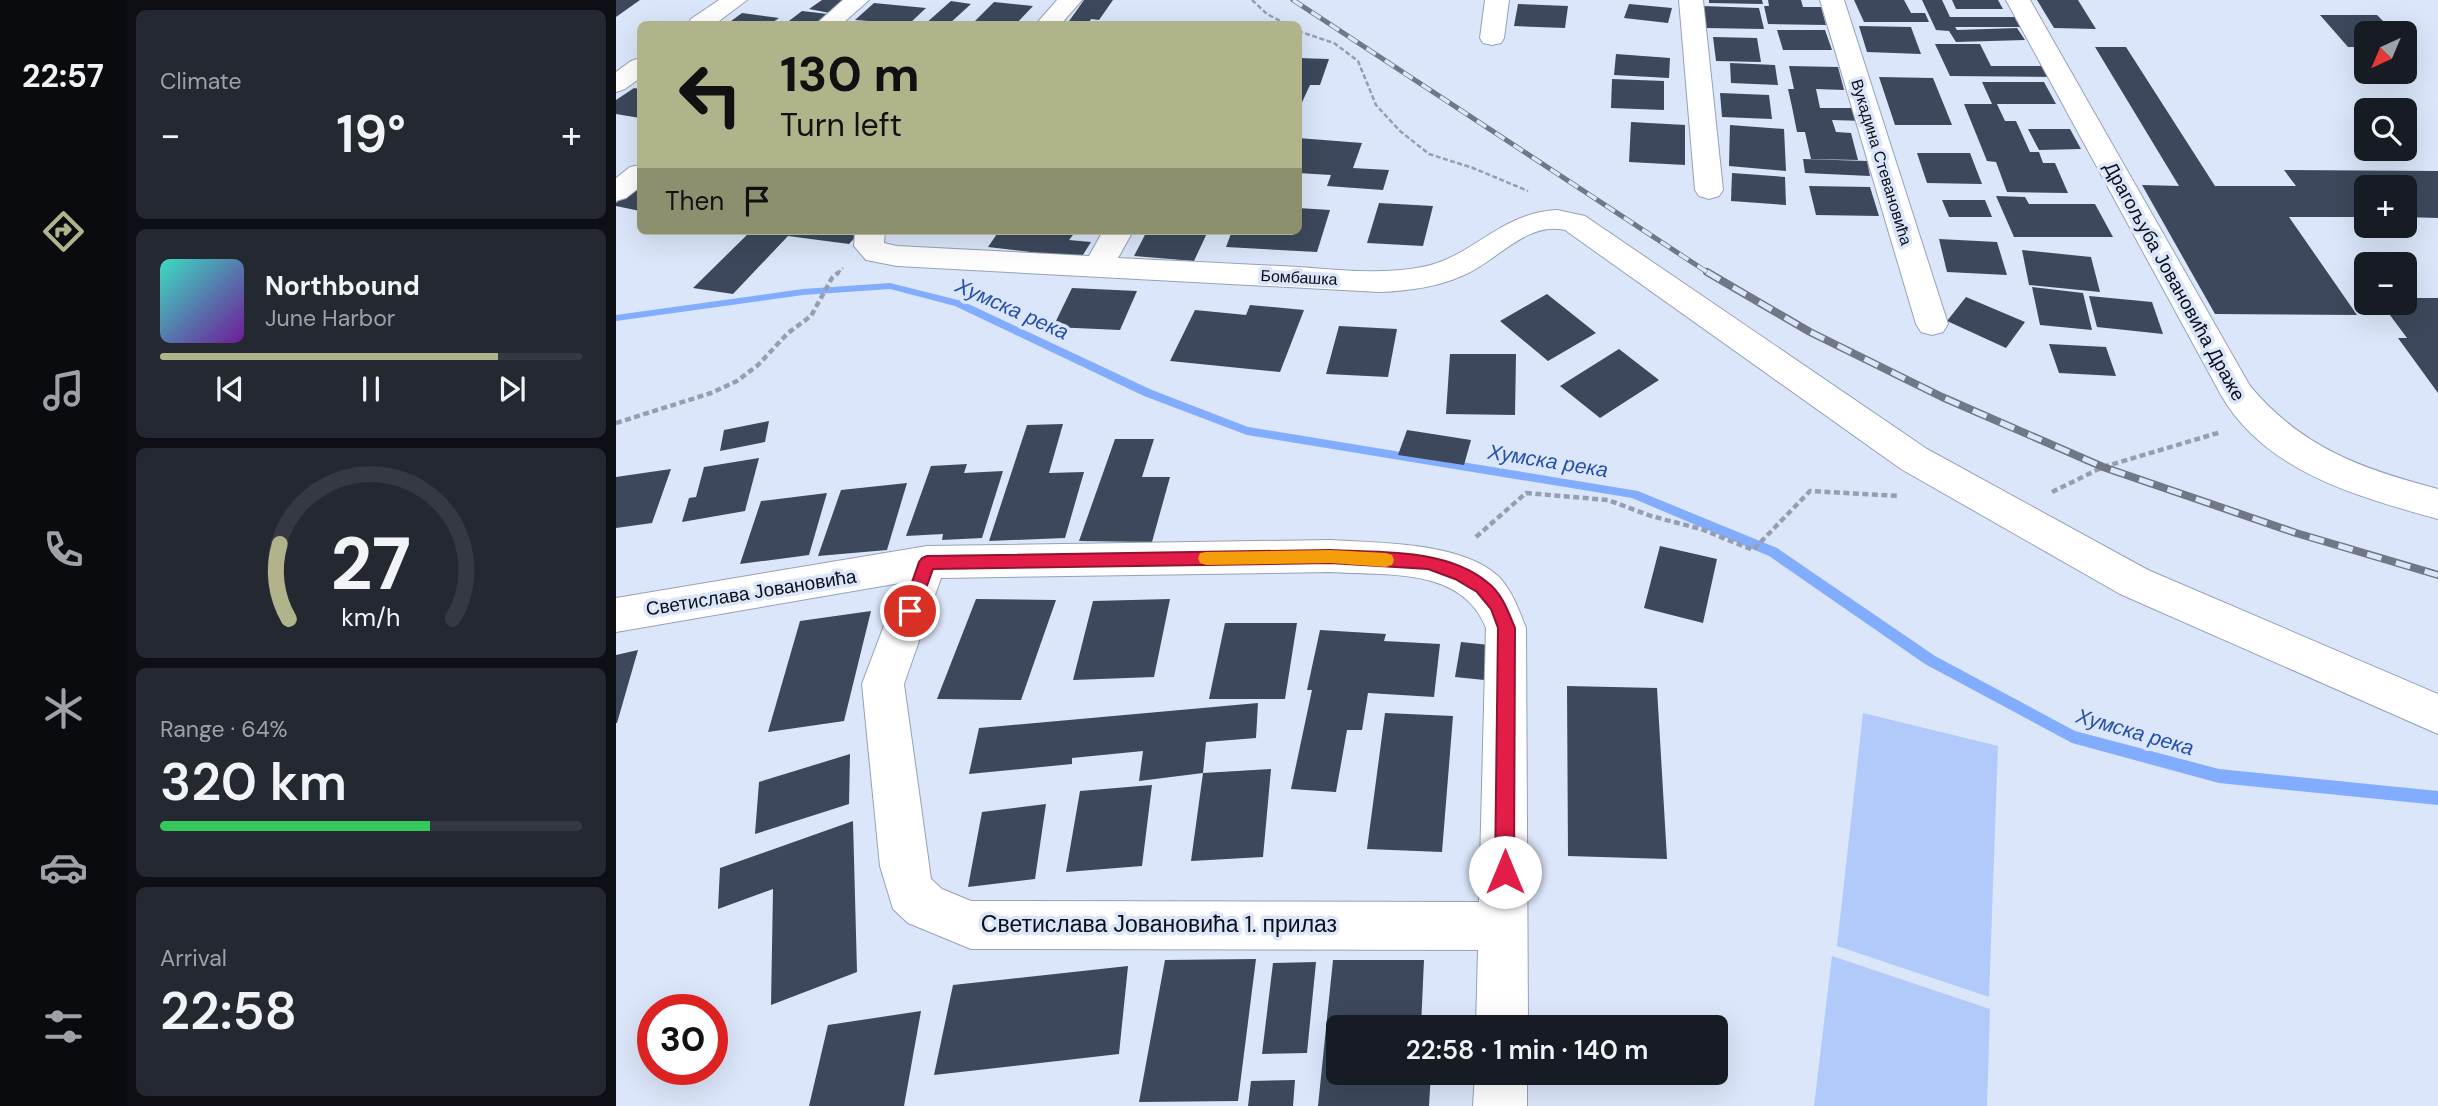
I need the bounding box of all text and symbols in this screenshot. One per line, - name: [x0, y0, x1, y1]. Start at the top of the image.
- north arrow: [2354, 21, 2417, 84]
- map controls: [2354, 21, 2417, 315]
- text: 130 m: [780, 42, 920, 106]
- icon: left: [665, 49, 756, 140]
- text: 22:57: [22, 55, 104, 97]
- text: Climate: [160, 66, 242, 96]
- street label: Вукадина Стевановића: [1846, 76, 1917, 248]
- button: search: [2354, 98, 2417, 161]
- text: 19°: [336, 100, 406, 168]
- text: Turn left: [780, 104, 902, 146]
- text: −: [160, 110, 181, 160]
- text: +: [561, 110, 582, 160]
- street label: Драгољуба Јовановића Драже: [2098, 157, 2251, 405]
- button: +: [2354, 175, 2417, 238]
- icon: arrive: [738, 182, 776, 220]
- text: Then: [665, 184, 724, 218]
- icon: directions: [39, 207, 88, 256]
- button: −: [2354, 252, 2417, 315]
- street label: Бомбашка: [1260, 265, 1338, 290]
- text: Northbound: [265, 269, 420, 303]
- water label: Хумска река: [950, 271, 1073, 346]
- text: June Harbor: [265, 303, 395, 333]
- icon: music: [39, 366, 88, 415]
- icon: previous: [211, 370, 249, 408]
- icon: pause: [352, 370, 390, 408]
- icon: next: [493, 370, 531, 408]
- water label: Хумска река: [1485, 438, 1610, 484]
- text: 27: [331, 517, 411, 612]
- icon: phone: [39, 525, 88, 574]
- street label: Светислава Јовановића: [644, 563, 859, 621]
- pin: [880, 581, 940, 641]
- icon: arrive: [891, 592, 929, 630]
- text: km/h: [341, 601, 401, 634]
- icon: climate: [39, 684, 88, 733]
- water label: Хумска река: [2072, 702, 2197, 762]
- text: Range · 64%: [160, 714, 288, 744]
- text: 320 km: [160, 748, 347, 816]
- position arrow: [1468, 835, 1542, 909]
- icon: car: [39, 843, 88, 892]
- street label: Светислава Јовановића 1. прилаз: [981, 909, 1337, 939]
- text: Arrival: [160, 943, 227, 973]
- text: 22:58: [160, 977, 297, 1045]
- speed limit sign: 30: [637, 994, 728, 1085]
- icon: filters: [39, 1002, 88, 1051]
- text: 22:58 · 1 min · 140 m: [1406, 1033, 1648, 1067]

